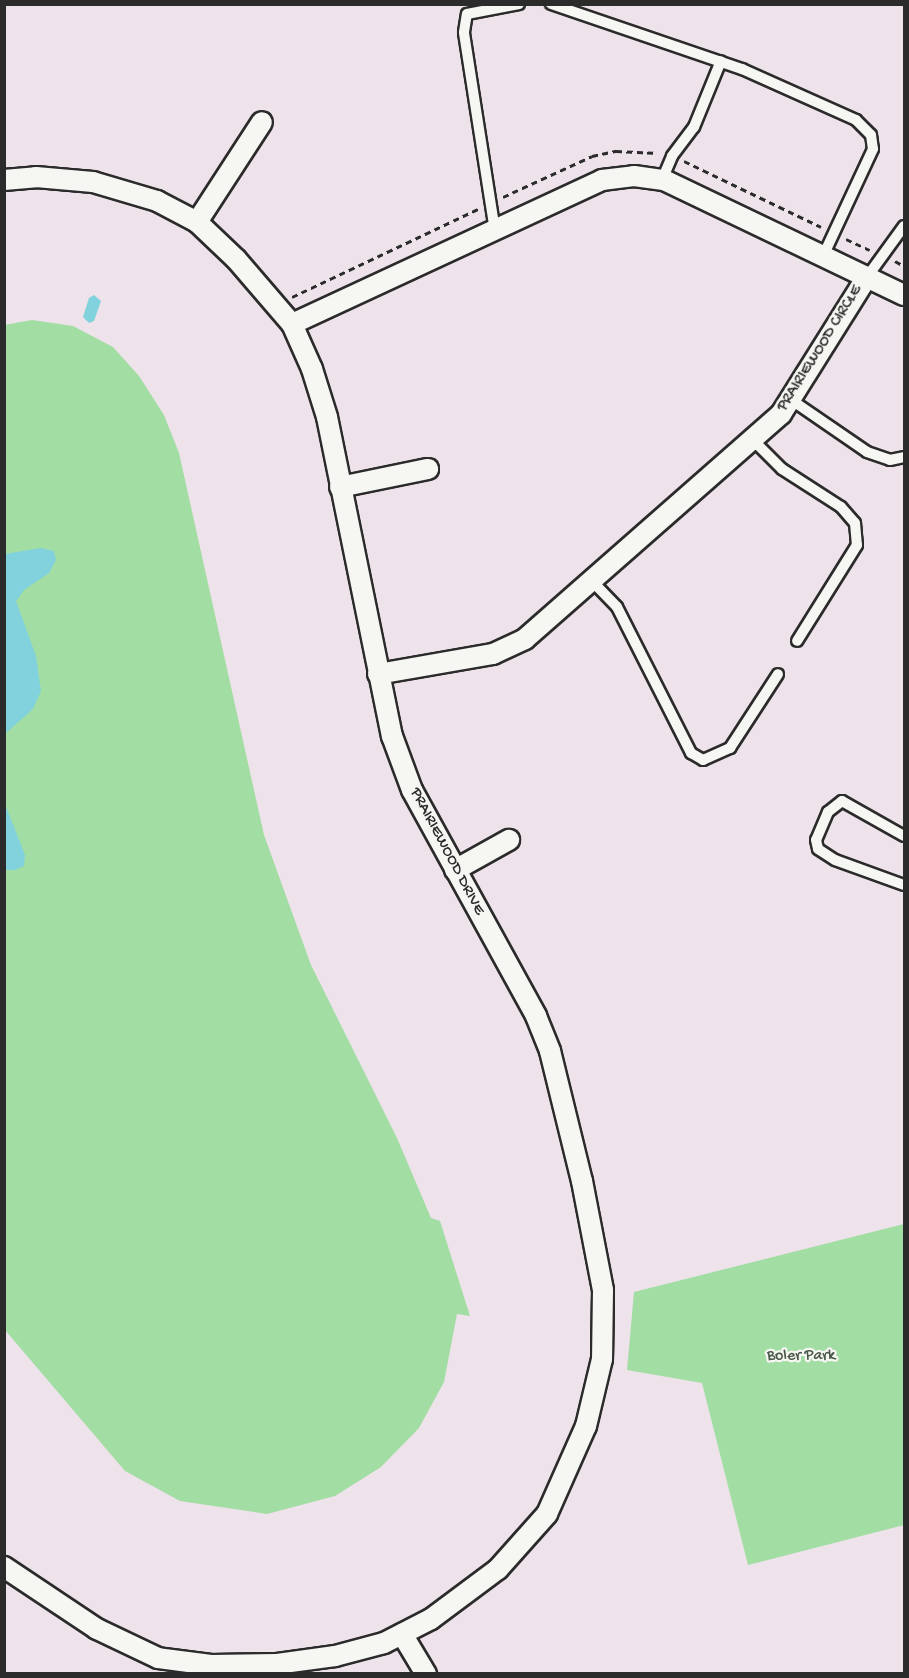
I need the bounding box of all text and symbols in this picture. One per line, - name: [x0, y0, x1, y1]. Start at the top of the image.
- street label: PRAIRIEWOOD CIRCLE: [774, 282, 868, 416]
- street label: PRAIRIEWOOD DRIVE: [404, 785, 488, 919]
- park label: Boler Park: [767, 1347, 835, 1367]

